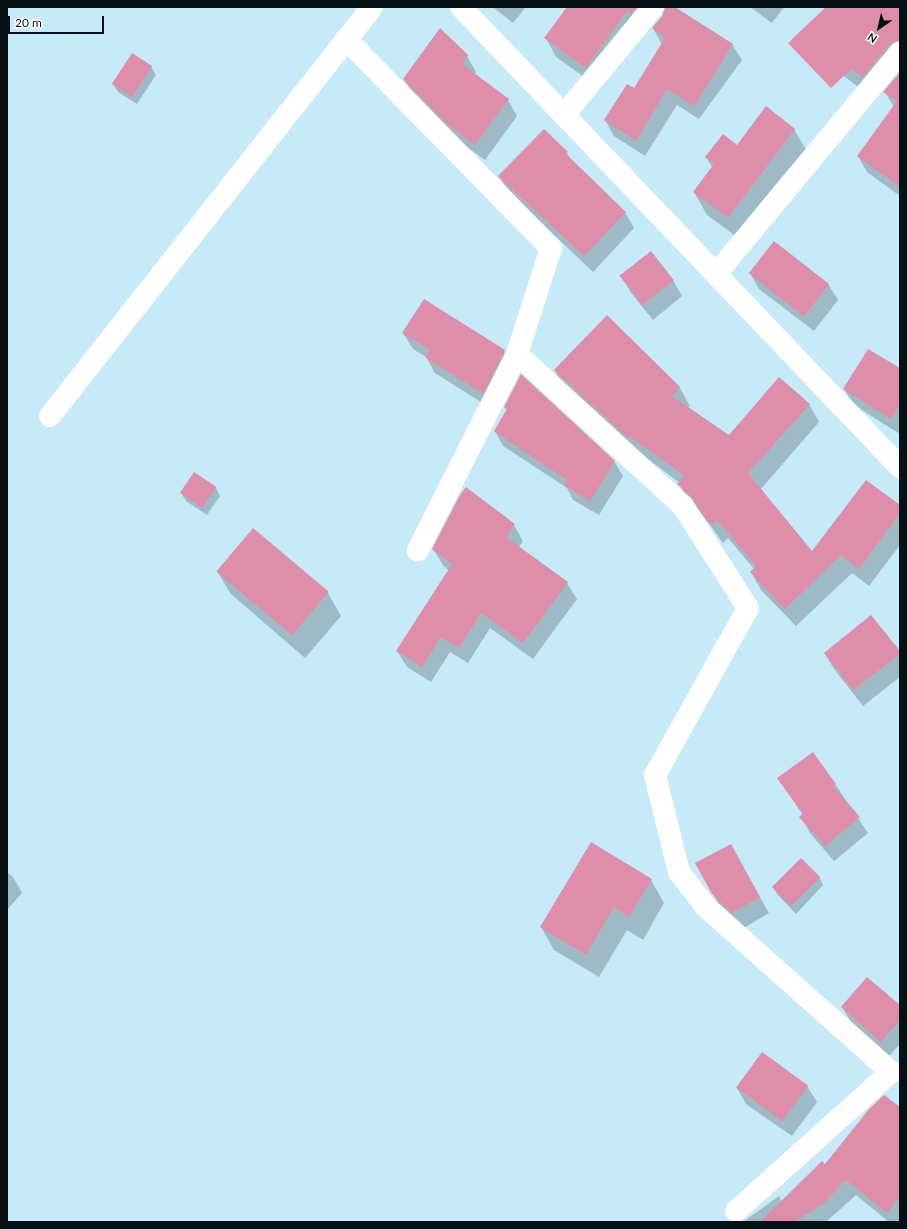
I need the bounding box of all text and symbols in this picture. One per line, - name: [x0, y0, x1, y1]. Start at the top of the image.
- scale bar: [10, 8, 106, 34]
- north arrow: [859, 8, 899, 48]
- text: 20 m: [15, 15, 42, 30]
- text: N: [865, 31, 879, 46]

